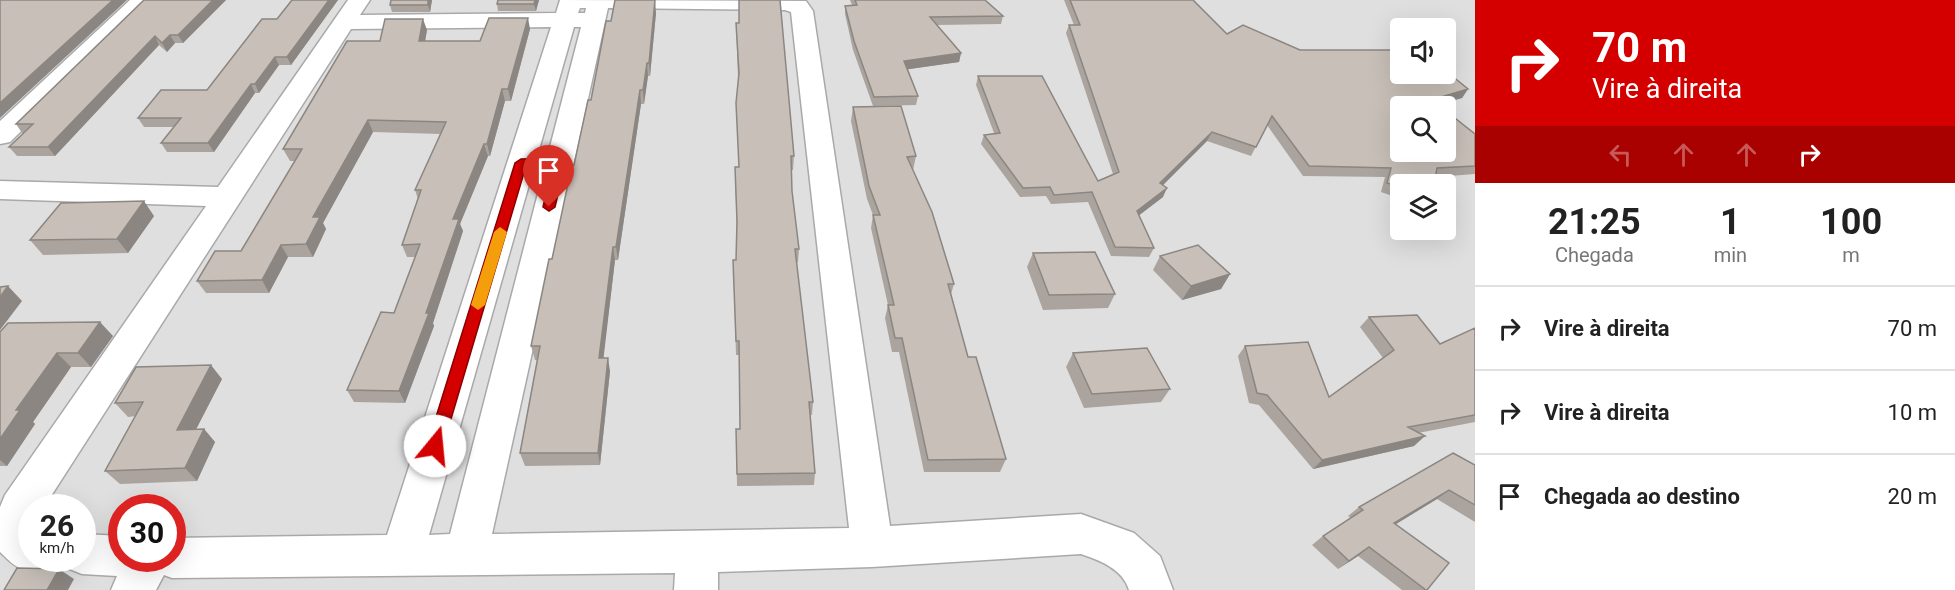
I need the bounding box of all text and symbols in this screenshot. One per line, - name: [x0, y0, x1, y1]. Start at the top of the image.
- map controls: [1390, 18, 1456, 240]
- button: sound: [1390, 18, 1456, 84]
- text: 70 m: [1592, 23, 1687, 72]
- icon: right: [1493, 24, 1571, 102]
- text: Vire à direita: [1592, 73, 1742, 105]
- button: search: [1390, 96, 1456, 162]
- icon: left: [1604, 138, 1637, 171]
- icon: ahead: [1667, 138, 1700, 171]
- icon: ahead: [1730, 138, 1763, 171]
- icon: right: [1793, 138, 1826, 171]
- pin: [523, 145, 574, 207]
- icon: arrive: [532, 154, 565, 187]
- button: layers: [1390, 174, 1456, 240]
- text: 21:25: [1548, 201, 1641, 243]
- text: 1: [1720, 201, 1741, 243]
- text: 100: [1820, 201, 1882, 243]
- text: Chegada: [1555, 243, 1634, 267]
- text: min: [1714, 243, 1747, 267]
- text: m: [1842, 243, 1860, 267]
- icon: right: [1493, 312, 1526, 345]
- text: Vire à direita: [1544, 316, 1670, 341]
- text: 70 m: [1888, 316, 1937, 341]
- icon: right: [1493, 396, 1526, 429]
- text: Vire à direita: [1544, 400, 1670, 425]
- text: 10 m: [1888, 400, 1937, 425]
- position arrow: [403, 414, 467, 478]
- icon: arrive: [1493, 480, 1526, 513]
- text: Chegada ao destino: [1544, 484, 1740, 509]
- text: 20 m: [1888, 484, 1937, 509]
- speed limit sign: 30: [108, 494, 186, 572]
- text: 26: [40, 508, 74, 543]
- text: km/h: [39, 539, 75, 557]

